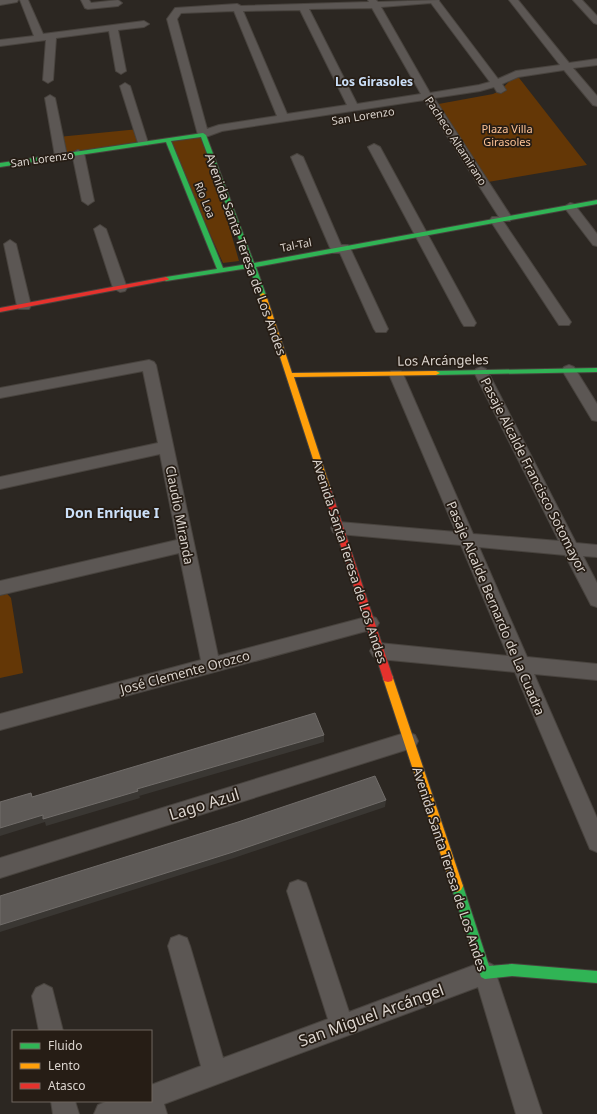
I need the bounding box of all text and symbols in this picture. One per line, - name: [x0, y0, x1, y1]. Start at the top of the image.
- district label: Los Girasoles: [335, 73, 413, 90]
- street label: Pacheco Altamirano: [422, 93, 491, 188]
- street label: San Lorenzo: [330, 103, 396, 128]
- park label: Plaza Villa Girasoles: [481, 121, 533, 149]
- street label: San Lorenzo: [9, 147, 75, 170]
- street label: Avenida Santa Teresa de Los Andes: [201, 150, 291, 358]
- street label: Río Loa: [191, 179, 219, 220]
- street label: Tal-Tal: [279, 234, 313, 255]
- street label: Los Arcángeles: [397, 350, 489, 370]
- street label: Pasaje Alcalde Francisco Sotomayor: [477, 374, 592, 576]
- street label: Avenida Santa Teresa de Los Andes: [308, 456, 392, 666]
- street label: Claudio Miranda: [162, 464, 198, 566]
- street label: Pasaje Alcalde Bernardo de La Cuadra: [443, 498, 549, 718]
- district label: Don Enrique I: [65, 503, 159, 522]
- street label: José Clemente Orozco: [116, 646, 252, 698]
- street label: Avenida Santa Teresa de Los Andes: [408, 764, 492, 974]
- street label: Lago Azul: [166, 783, 242, 825]
- street label: San Miguel Arcángel: [295, 978, 447, 1052]
- legend: [12, 1030, 152, 1102]
- text: Fluido: [48, 1037, 82, 1054]
- text: Lento: [48, 1057, 80, 1074]
- text: Atasco: [48, 1077, 86, 1094]

